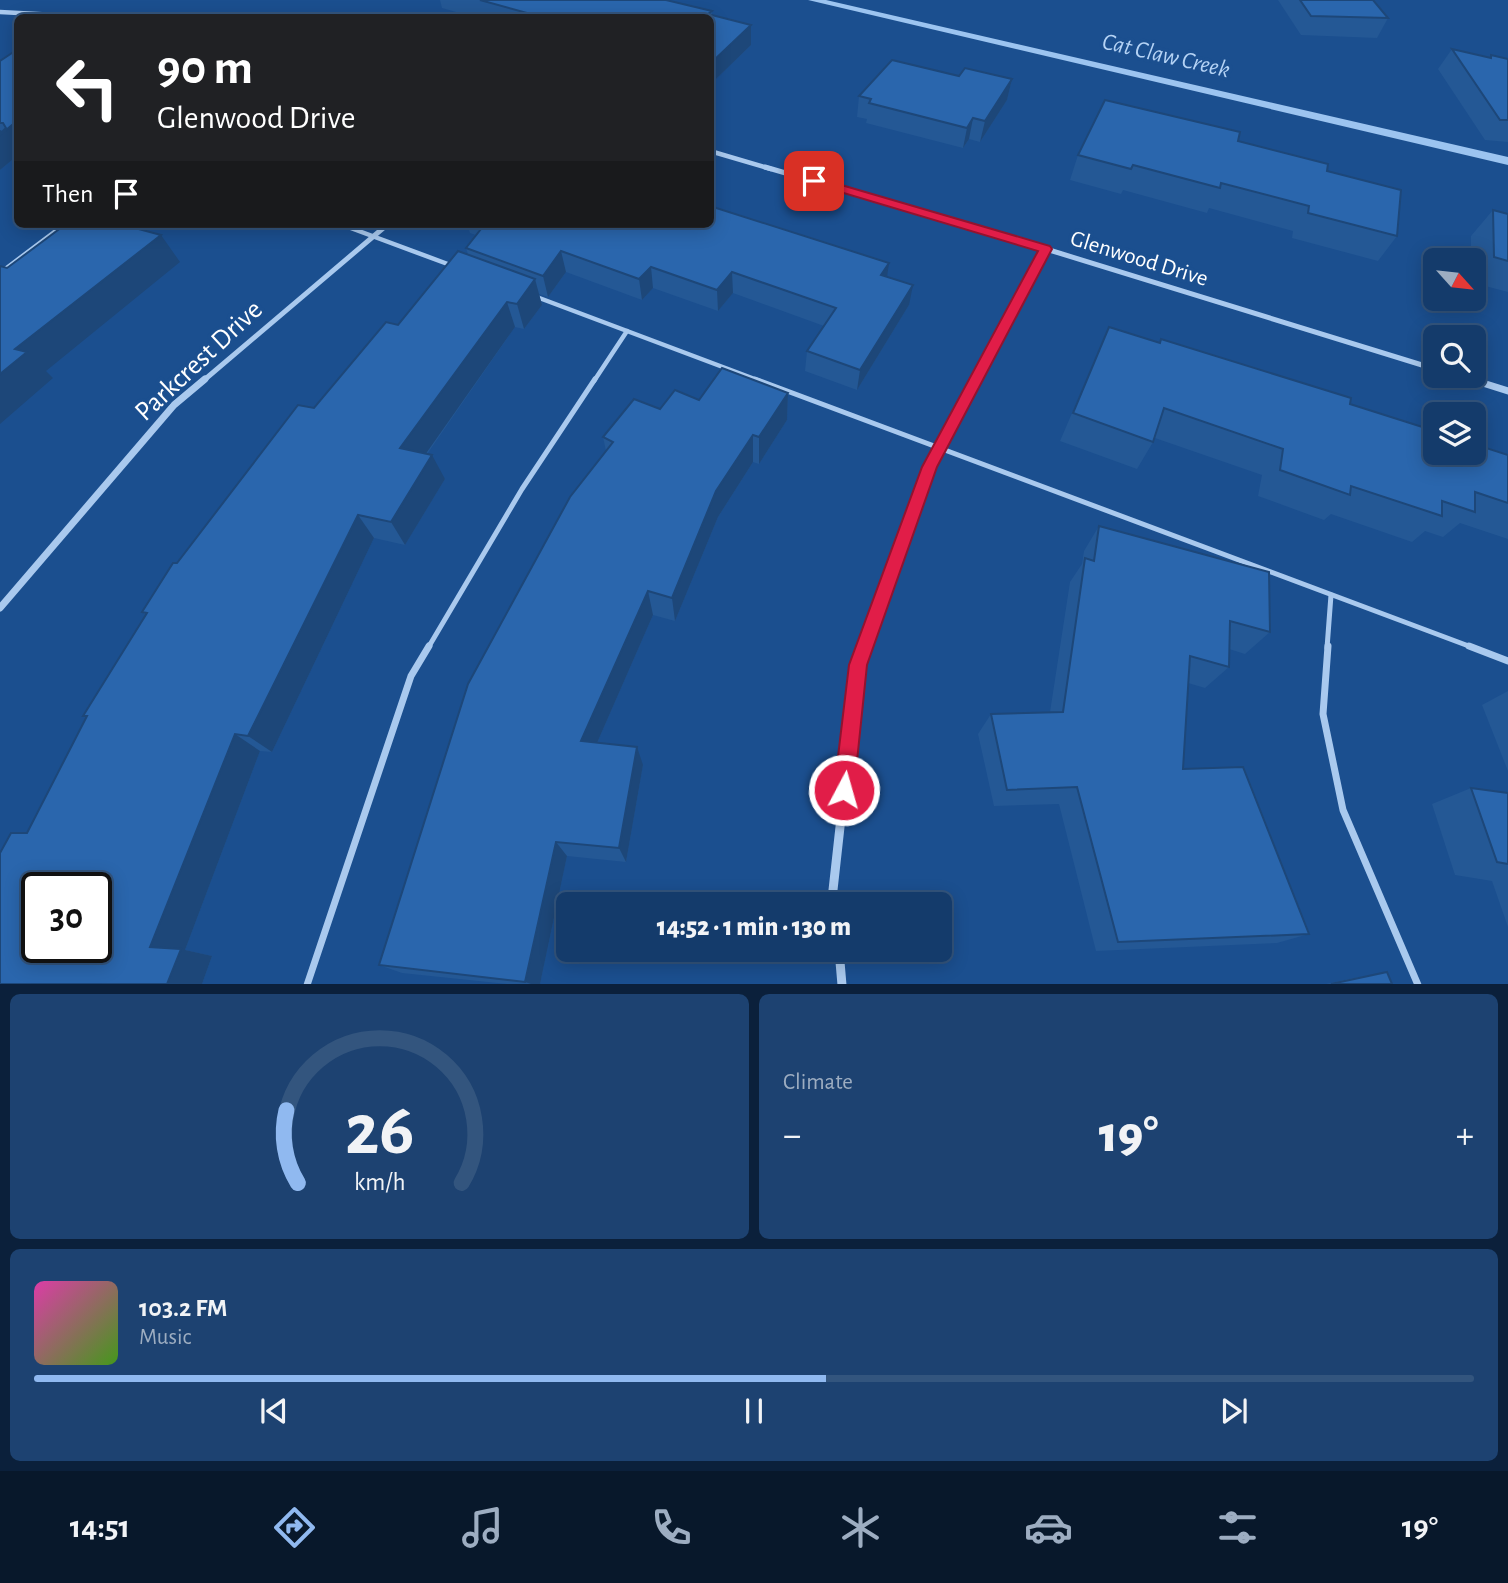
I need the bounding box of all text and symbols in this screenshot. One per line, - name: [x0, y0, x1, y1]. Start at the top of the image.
- water label: Cat Claw Creek: [1100, 30, 1232, 82]
- icon: left: [42, 42, 133, 133]
- text: 90 m: [157, 44, 253, 93]
- text: Glenwood Drive: [157, 102, 355, 134]
- pin: [784, 151, 844, 211]
- icon: arrive: [795, 162, 833, 200]
- icon: arrive: [107, 175, 145, 213]
- text: Then: [42, 181, 93, 207]
- street label: Glenwood Drive: [1067, 227, 1211, 291]
- north arrow: [1423, 248, 1486, 312]
- map controls: [1423, 248, 1486, 465]
- street label: Parkcrest Drive: [130, 295, 268, 427]
- button: search: [1423, 325, 1486, 388]
- button: layers: [1423, 402, 1486, 465]
- position arrow: [807, 753, 881, 827]
- speed limit sign: 30: [21, 872, 112, 963]
- text: 14:52 · 1 min · 130 m: [657, 914, 851, 940]
- text: Climate: [783, 1071, 853, 1094]
- text: 26: [345, 1095, 414, 1168]
- text: 19°: [1099, 1109, 1158, 1161]
- text: −: [783, 1117, 801, 1155]
- text: +: [1456, 1117, 1474, 1155]
- text: km/h: [354, 1169, 405, 1194]
- text: 103.2 FM: [139, 1295, 228, 1321]
- text: Music: [139, 1326, 191, 1349]
- icon: previous: [255, 1392, 293, 1430]
- icon: pause: [735, 1392, 773, 1430]
- icon: next: [1215, 1392, 1253, 1430]
- icon: directions: [270, 1503, 319, 1552]
- icon: music: [458, 1503, 507, 1552]
- icon: phone: [647, 1503, 696, 1552]
- icon: climate: [836, 1503, 885, 1552]
- icon: car: [1024, 1503, 1073, 1552]
- icon: filters: [1213, 1503, 1262, 1552]
- text: 14:51: [70, 1511, 130, 1543]
- text: 19°: [1402, 1511, 1438, 1543]

